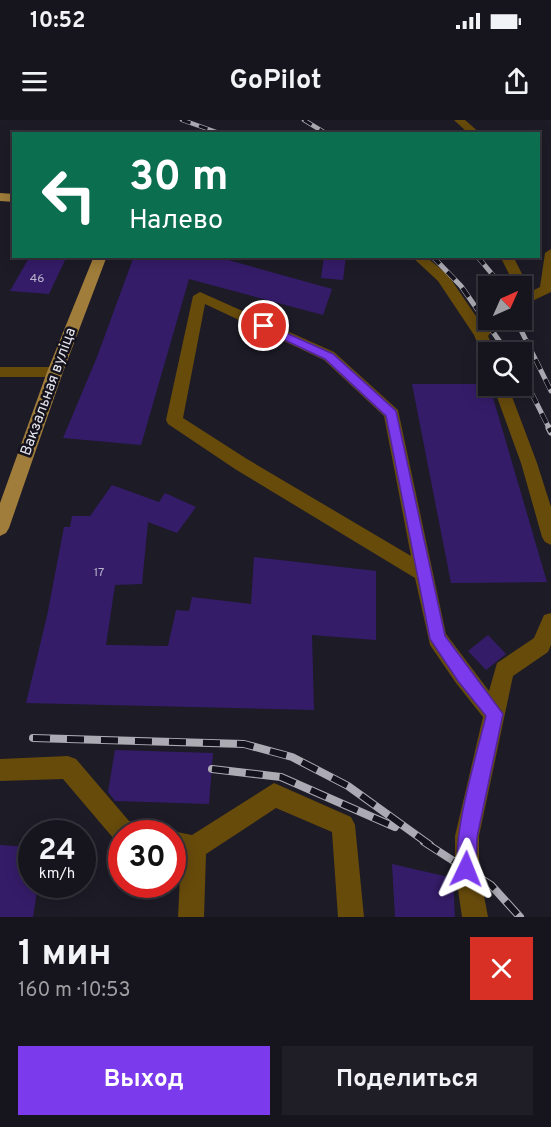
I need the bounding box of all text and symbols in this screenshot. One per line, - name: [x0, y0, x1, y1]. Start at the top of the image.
- text: 10:52: [30, 8, 86, 35]
- text: GoPilot: [229, 64, 322, 98]
- icon: menu: [18, 65, 51, 98]
- icon: share: [500, 65, 533, 98]
- text: 30 m: [129, 152, 228, 205]
- icon: left: [30, 156, 108, 234]
- text: Налево: [129, 204, 223, 238]
- house number: 46: [30, 271, 44, 287]
- north arrow: [478, 276, 532, 330]
- map controls: [478, 276, 532, 396]
- pin: [238, 300, 289, 351]
- icon: arrive: [247, 309, 280, 342]
- street label: Вакзальная вуліца: [17, 325, 81, 459]
- button: search: [478, 342, 532, 396]
- house number: 17: [94, 565, 104, 581]
- speed limit sign: 30: [108, 820, 186, 898]
- text: 24: [38, 833, 76, 870]
- position arrow: [434, 837, 498, 901]
- text: km/h: [39, 865, 75, 884]
- text: 1 мин: [18, 932, 112, 978]
- button: close: [470, 937, 533, 1000]
- text: 160 m · 10:53: [18, 978, 131, 1004]
- button: Выход: [18, 1046, 270, 1115]
- button: Поделиться: [282, 1046, 533, 1115]

